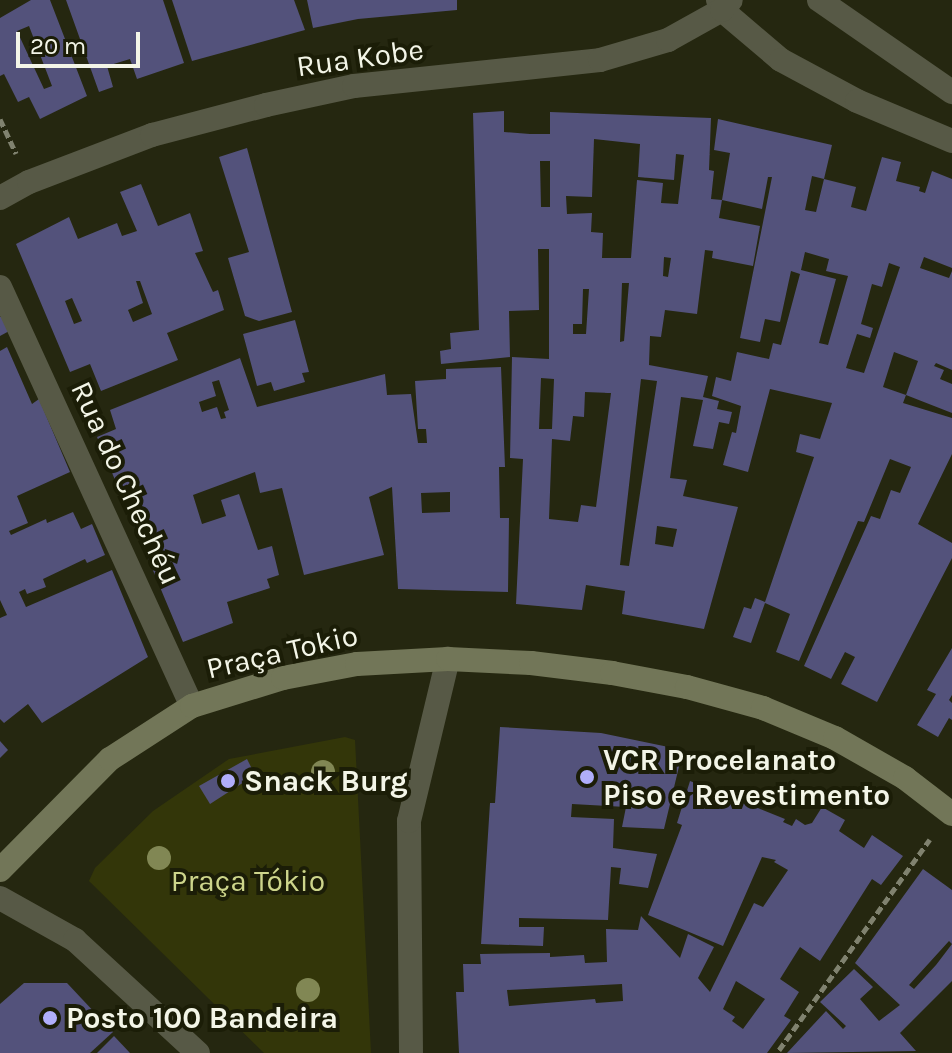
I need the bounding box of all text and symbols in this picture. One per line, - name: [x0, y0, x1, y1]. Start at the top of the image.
- scale bar: [20, 16, 144, 66]
- street label: Rua Kobe: [294, 31, 426, 85]
- text: 20 m: [30, 32, 86, 60]
- street label: Rua do Chechéu: [63, 375, 189, 591]
- street label: Praça Tokio: [203, 617, 361, 687]
- place label: VCR Procelanato Piso e Revestimento: [603, 742, 890, 812]
- place label: Snack Burg: [244, 763, 408, 799]
- marker: VCR Procelanato Piso e Revestimento: [578, 768, 596, 786]
- marker: Snack Burg: [219, 772, 237, 790]
- park label: Praça Tókio: [171, 863, 325, 899]
- place label: Posto 100 Bandeira: [66, 1000, 338, 1036]
- marker: Posto 100 Bandeira: [41, 1009, 59, 1027]

